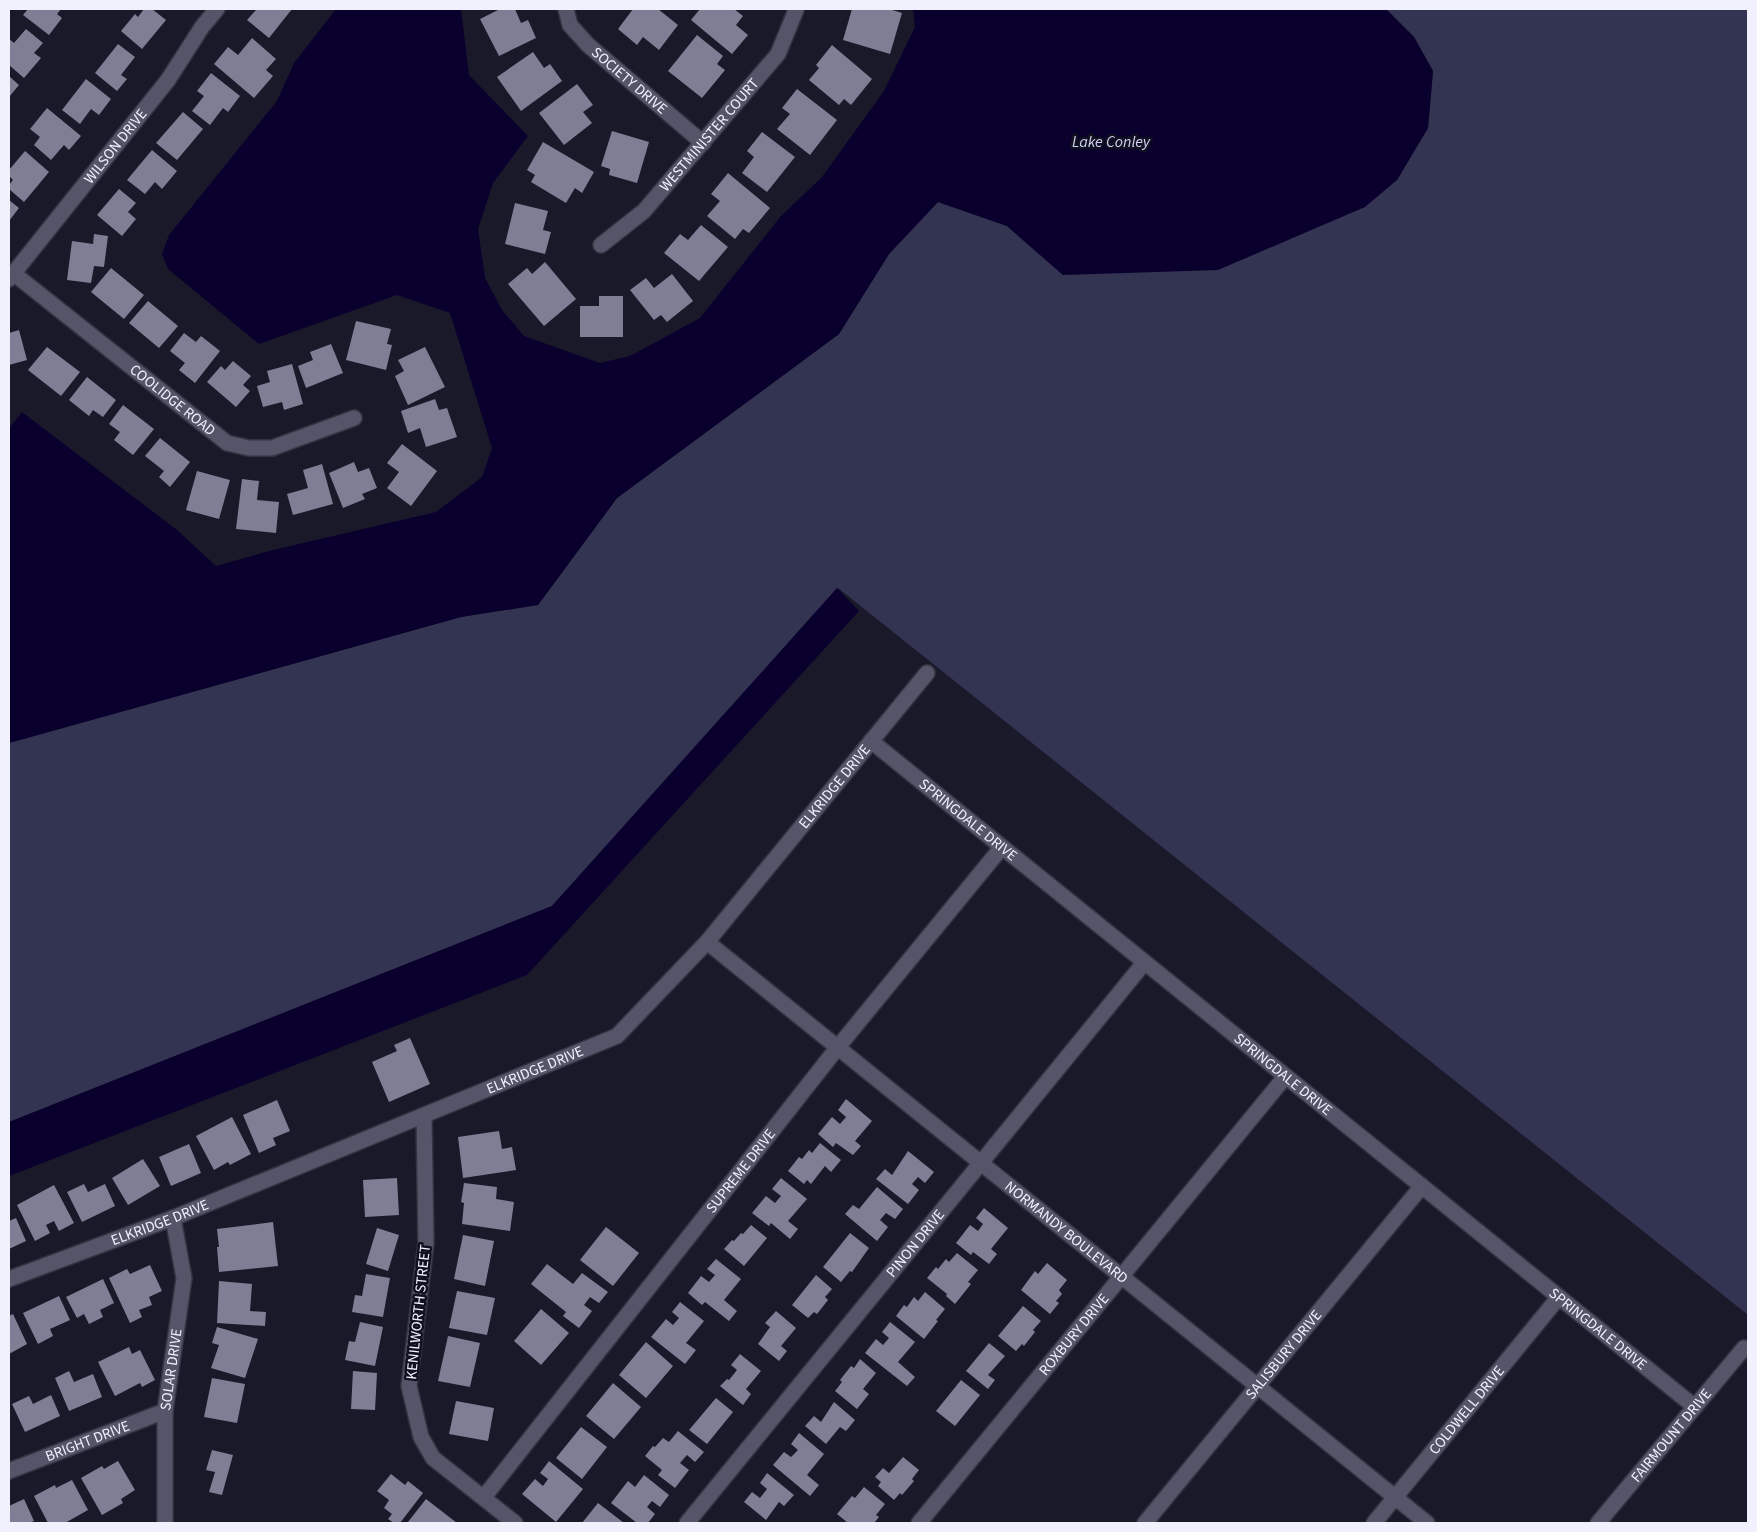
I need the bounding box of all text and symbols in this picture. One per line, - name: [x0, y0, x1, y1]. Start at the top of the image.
- street label: SOCIETY DRIVE: [587, 42, 672, 119]
- street label: WESTMINISTER COURT: [655, 74, 764, 196]
- street label: WILSON DRIVE: [79, 104, 152, 189]
- water label: Lake Conley: [1072, 131, 1151, 153]
- street label: COOLIDGE ROAD: [125, 360, 220, 441]
- street label: ELKRIDGE DRIVE: [794, 740, 876, 833]
- street label: SPRINGDALE DRIVE: [914, 774, 1022, 866]
- street label: SPRINGDALE DRIVE: [1229, 1028, 1337, 1121]
- street label: ELKRIDGE DRIVE: [483, 1041, 587, 1099]
- street label: SUPREME DRIVE: [701, 1125, 781, 1218]
- street label: NORMANDY BOULEVARD: [1000, 1176, 1132, 1289]
- street label: ELKRIDGE DRIVE: [108, 1194, 212, 1251]
- street label: PINON DRIVE: [881, 1205, 950, 1282]
- street label: KENILWORTH STREET: [401, 1244, 436, 1381]
- street label: SPRINGDALE DRIVE: [1544, 1283, 1652, 1375]
- street label: ROXBURY DRIVE: [1034, 1289, 1114, 1380]
- street label: SALISBURY DRIVE: [1241, 1306, 1327, 1404]
- street label: SOLAR DRIVE: [155, 1327, 188, 1412]
- street label: COLDWELL DRIVE: [1424, 1361, 1510, 1459]
- street label: FAIRMOUNT DRIVE: [1626, 1384, 1717, 1487]
- street label: BRIGHT DRIVE: [42, 1416, 133, 1467]

